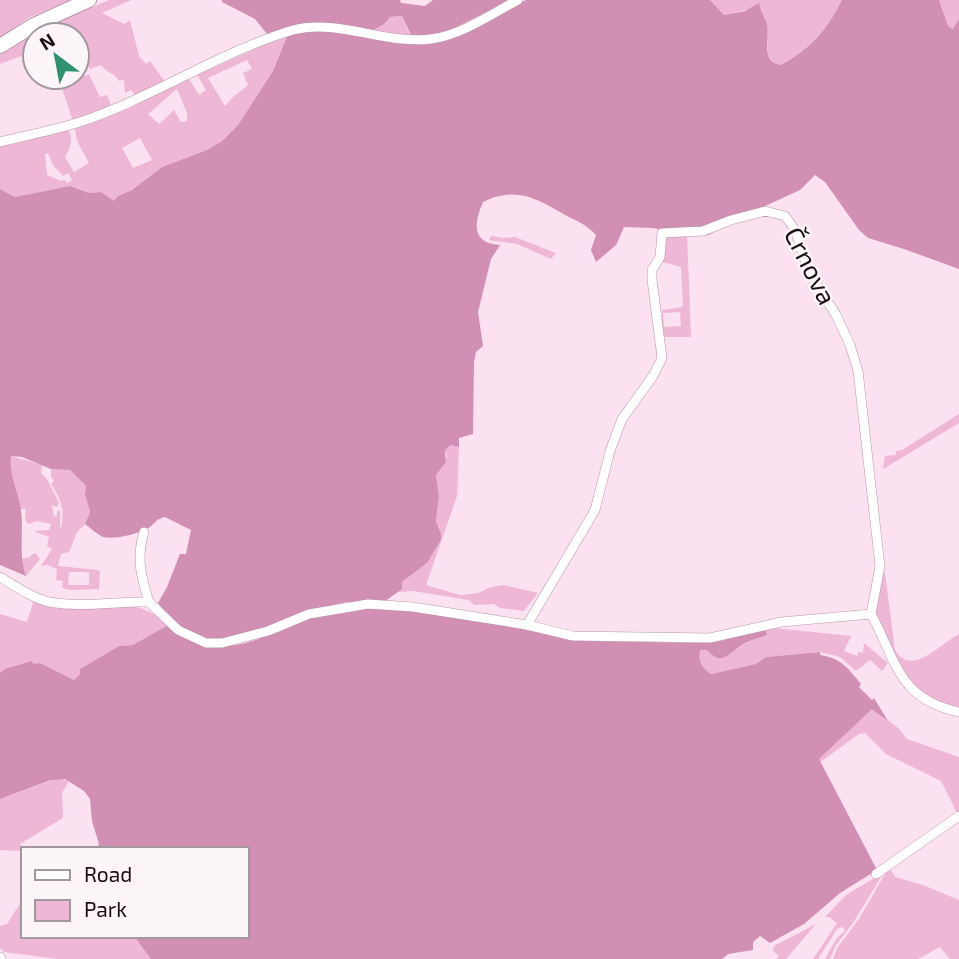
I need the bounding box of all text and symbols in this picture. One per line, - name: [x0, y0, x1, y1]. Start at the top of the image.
- north arrow: [21, 21, 91, 91]
- text: N: [35, 28, 59, 55]
- street label: Črnova: [779, 221, 844, 309]
- legend: [21, 847, 248, 938]
- text: Road: [84, 861, 132, 886]
- text: Park: [84, 896, 127, 921]

